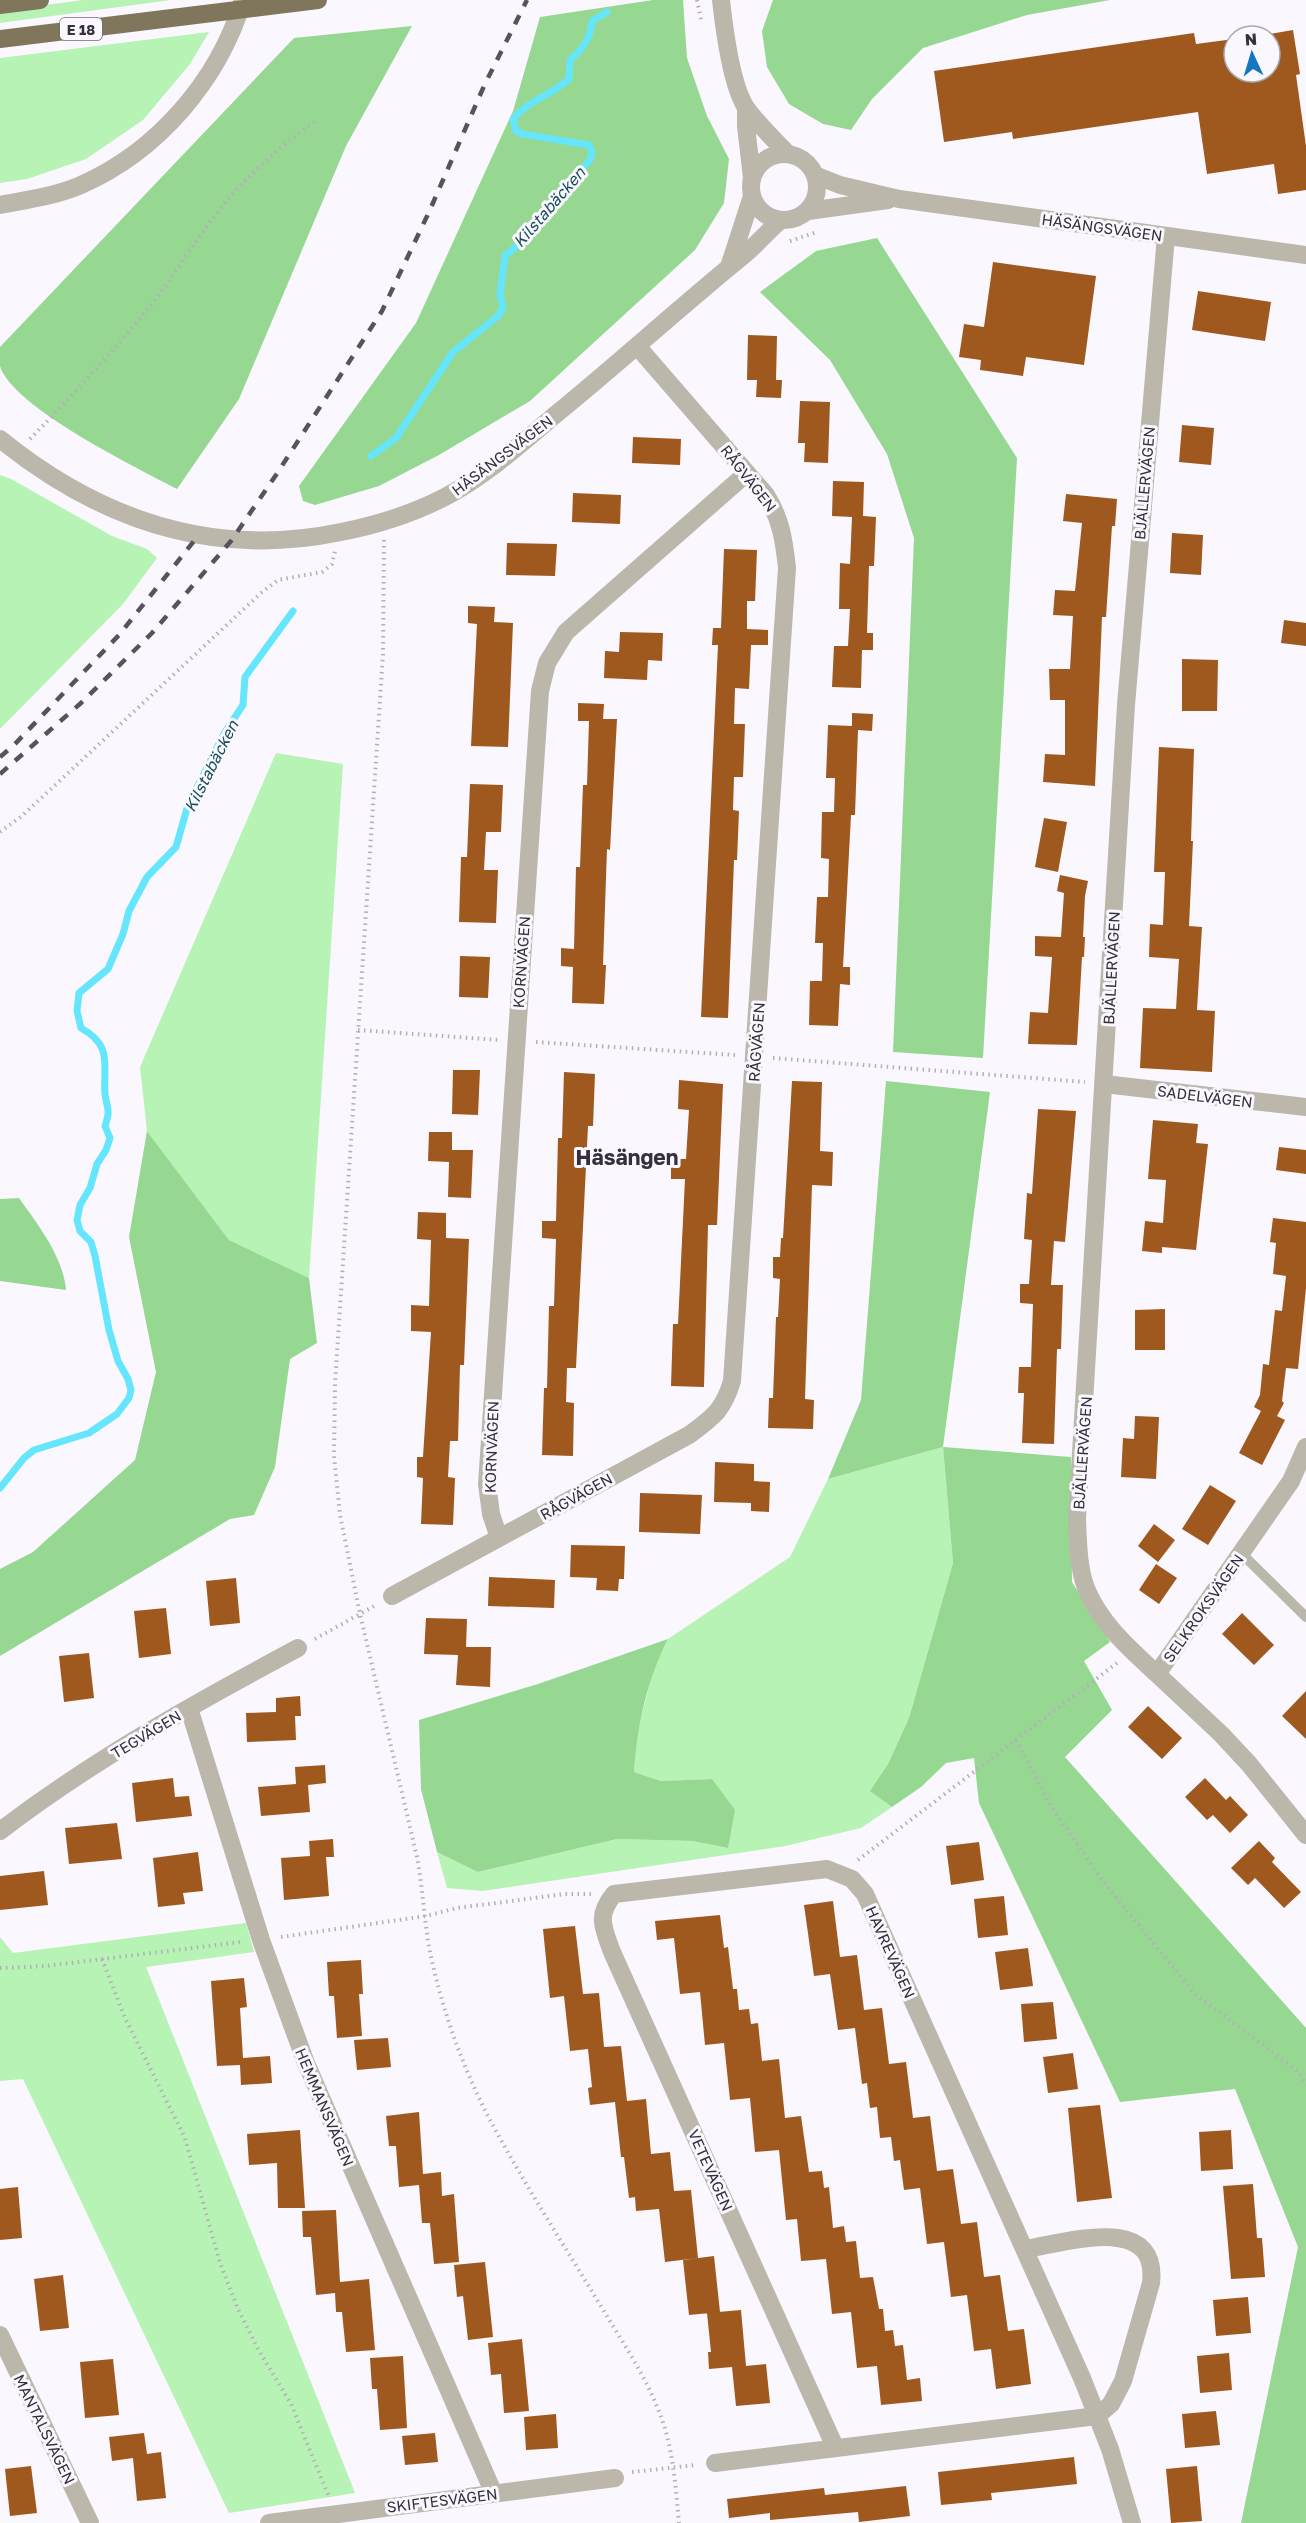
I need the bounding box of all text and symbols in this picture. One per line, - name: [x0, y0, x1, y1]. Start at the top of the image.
- road number: E 18: [60, 18, 102, 40]
- north arrow: [1222, 24, 1282, 84]
- text: N: [1244, 29, 1258, 49]
- water label: Kilstabäcken: [509, 162, 590, 251]
- street label: HÄSÄNGSVÄGEN: [1040, 210, 1164, 244]
- street label: HÄSÄNGSVÄGEN: [448, 411, 556, 499]
- street label: BJÄLLERVÄGEN: [1130, 426, 1158, 540]
- street label: RÅGVÄGEN: [717, 441, 781, 515]
- water label: Kilstabäcken: [179, 716, 243, 815]
- street label: BJÄLLERVÄGEN: [1099, 911, 1123, 1025]
- street label: KORNVÄGEN: [509, 915, 533, 1009]
- street label: RÅGVÄGEN: [744, 1002, 768, 1082]
- street label: SADELVÄGEN: [1156, 1081, 1254, 1111]
- district label: Häsängen: [576, 1144, 678, 1170]
- street label: BJÄLLERVÄGEN: [1069, 1396, 1095, 1510]
- street label: KORNVÄGEN: [480, 1401, 502, 1493]
- street label: RÅGVÄGEN: [537, 1469, 615, 1523]
- street label: SELKROKSVÄGEN: [1159, 1550, 1247, 1666]
- street label: TEGVÄGEN: [108, 1706, 184, 1762]
- street label: HAVREVÄGEN: [863, 1903, 919, 2001]
- street label: HEMMANSVÄGEN: [292, 2045, 358, 2169]
- street label: VETEVÄGEN: [685, 2126, 737, 2214]
- street label: MANTALSVÄGEN: [11, 2371, 79, 2487]
- street label: SKIFTESVÄGEN: [386, 2484, 498, 2516]

